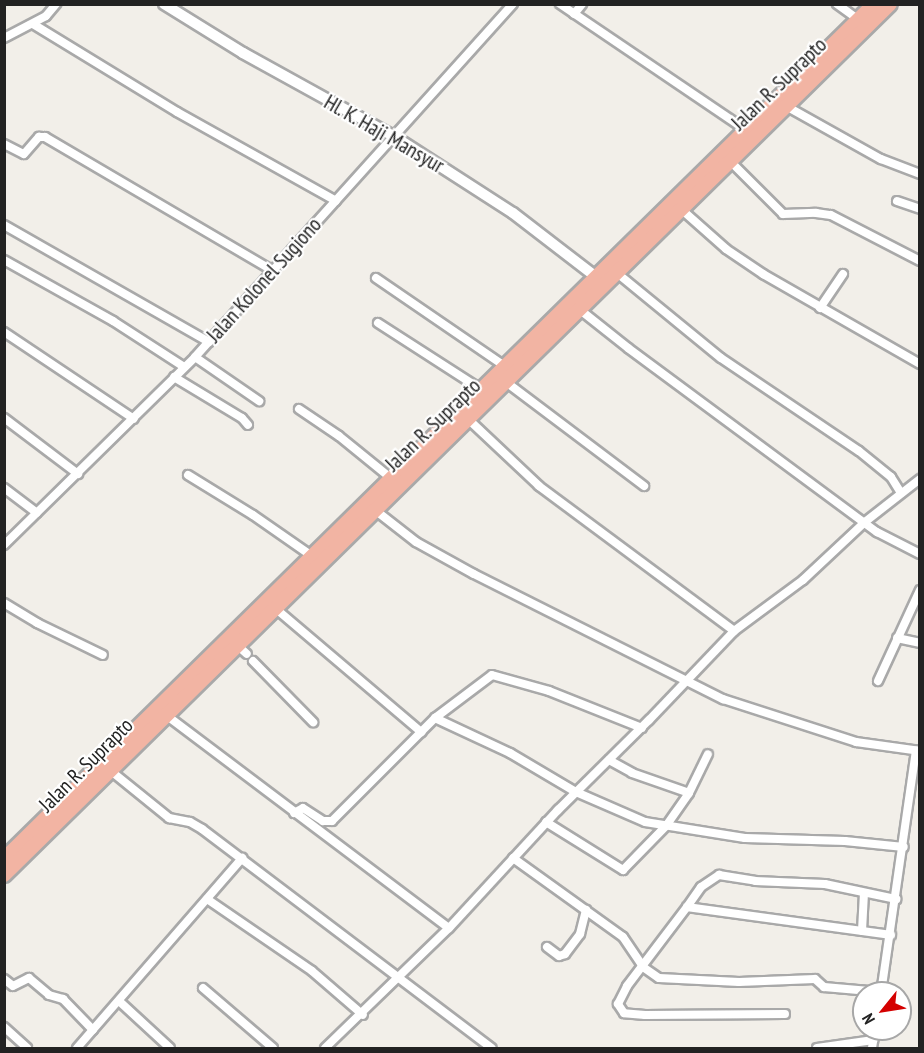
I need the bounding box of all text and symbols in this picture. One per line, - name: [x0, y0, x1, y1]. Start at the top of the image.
- street label: Jalan R. Suprapto: [726, 32, 832, 136]
- street label: Hl. K. Haji Mansyur: [318, 89, 450, 179]
- street label: Jalan Kolonel Sugiono: [201, 212, 327, 348]
- street label: Jalan R. Suprapto: [380, 373, 486, 477]
- street label: Jalan R. Suprapto: [33, 712, 139, 818]
- north arrow: [852, 981, 912, 1041]
- text: N: [857, 1010, 879, 1028]

